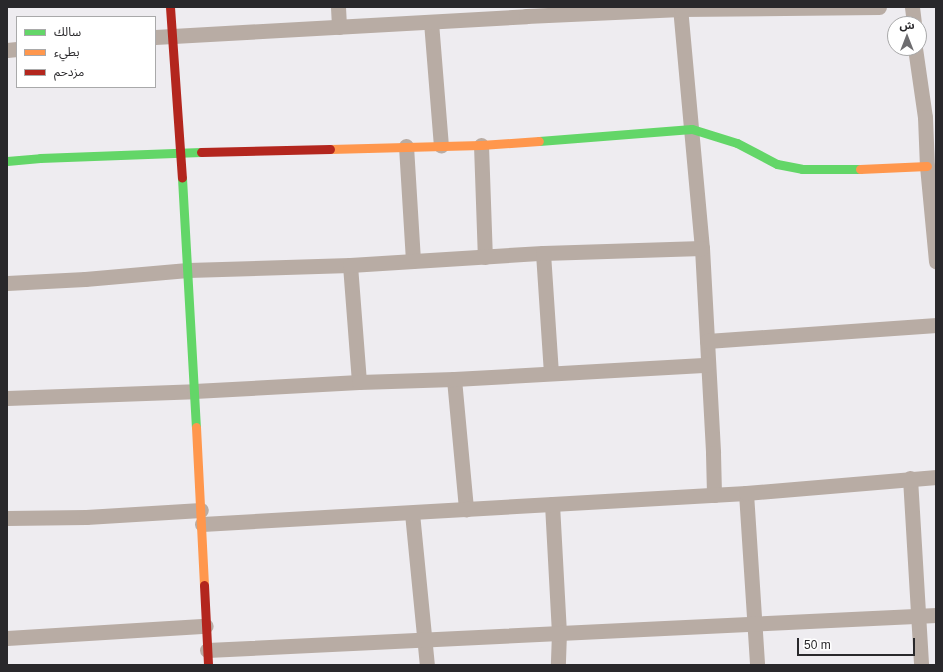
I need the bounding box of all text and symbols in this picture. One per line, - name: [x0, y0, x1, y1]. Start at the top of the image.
- legend: [16, 16, 156, 88]
- north arrow: [887, 16, 927, 56]
- text: ش: [899, 19, 915, 31]
- text: سالك: [54, 25, 81, 39]
- text: بطيء: [54, 45, 80, 59]
- text: مزدحم: [54, 65, 84, 79]
- scale bar: [799, 630, 917, 656]
- text: 50 m: [804, 638, 831, 652]

